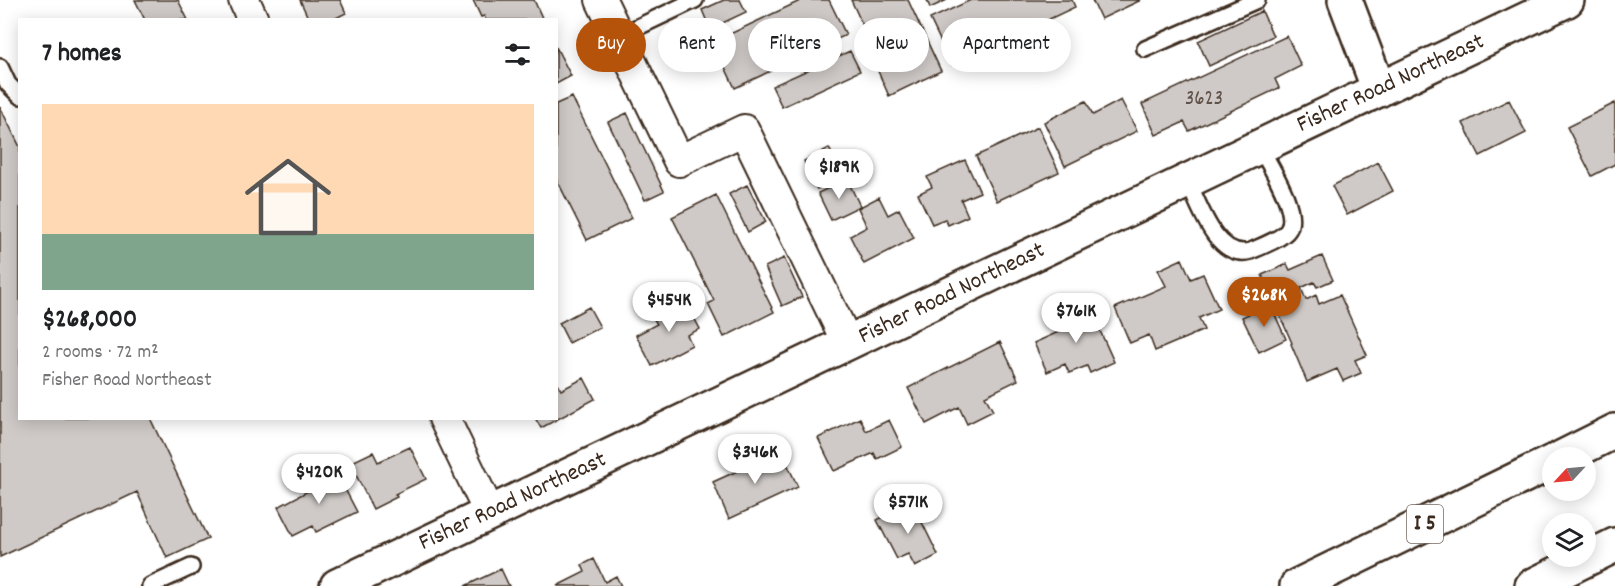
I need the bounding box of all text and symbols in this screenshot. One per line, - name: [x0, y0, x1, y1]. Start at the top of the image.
- chip: Buy: [576, 18, 646, 72]
- chip: Rent: [658, 18, 736, 72]
- chip: Filters: [748, 18, 842, 72]
- chip: New: [854, 18, 929, 72]
- chip: Apartment: [941, 18, 1071, 72]
- street label: Fisher Road Northeast: [1292, 26, 1491, 142]
- text: 7 homes: [42, 36, 122, 73]
- icon: filters: [501, 38, 534, 71]
- house number: 3623: [1185, 85, 1223, 115]
- icon: home: [234, 143, 342, 251]
- pin: $189K: [797, 149, 881, 200]
- text: $189K: [819, 154, 859, 182]
- street label: Fisher Road Northeast: [853, 234, 1051, 354]
- pin: $268K: [1222, 277, 1306, 328]
- pin: $454K: [627, 282, 711, 333]
- text: $268K: [1241, 282, 1287, 310]
- text: $454K: [646, 287, 692, 315]
- pin: $761K: [1034, 293, 1118, 344]
- text: $761K: [1055, 298, 1097, 326]
- text: $268,000: [42, 302, 137, 339]
- text: 2 rooms · 72 m²: [42, 339, 158, 367]
- text: Fisher Road Northeast: [42, 367, 212, 395]
- pin: $346K: [713, 434, 797, 485]
- text: $346K: [732, 439, 778, 467]
- street label: Fisher Road Northeast: [414, 444, 613, 560]
- north arrow: [1542, 447, 1596, 501]
- map controls: [1542, 447, 1596, 567]
- pin: $420K: [277, 454, 361, 505]
- text: $420K: [295, 459, 343, 487]
- pin: $571K: [866, 484, 950, 535]
- text: $571K: [888, 489, 928, 517]
- road number: I 5: [1407, 505, 1443, 543]
- button: layers: [1542, 513, 1596, 567]

